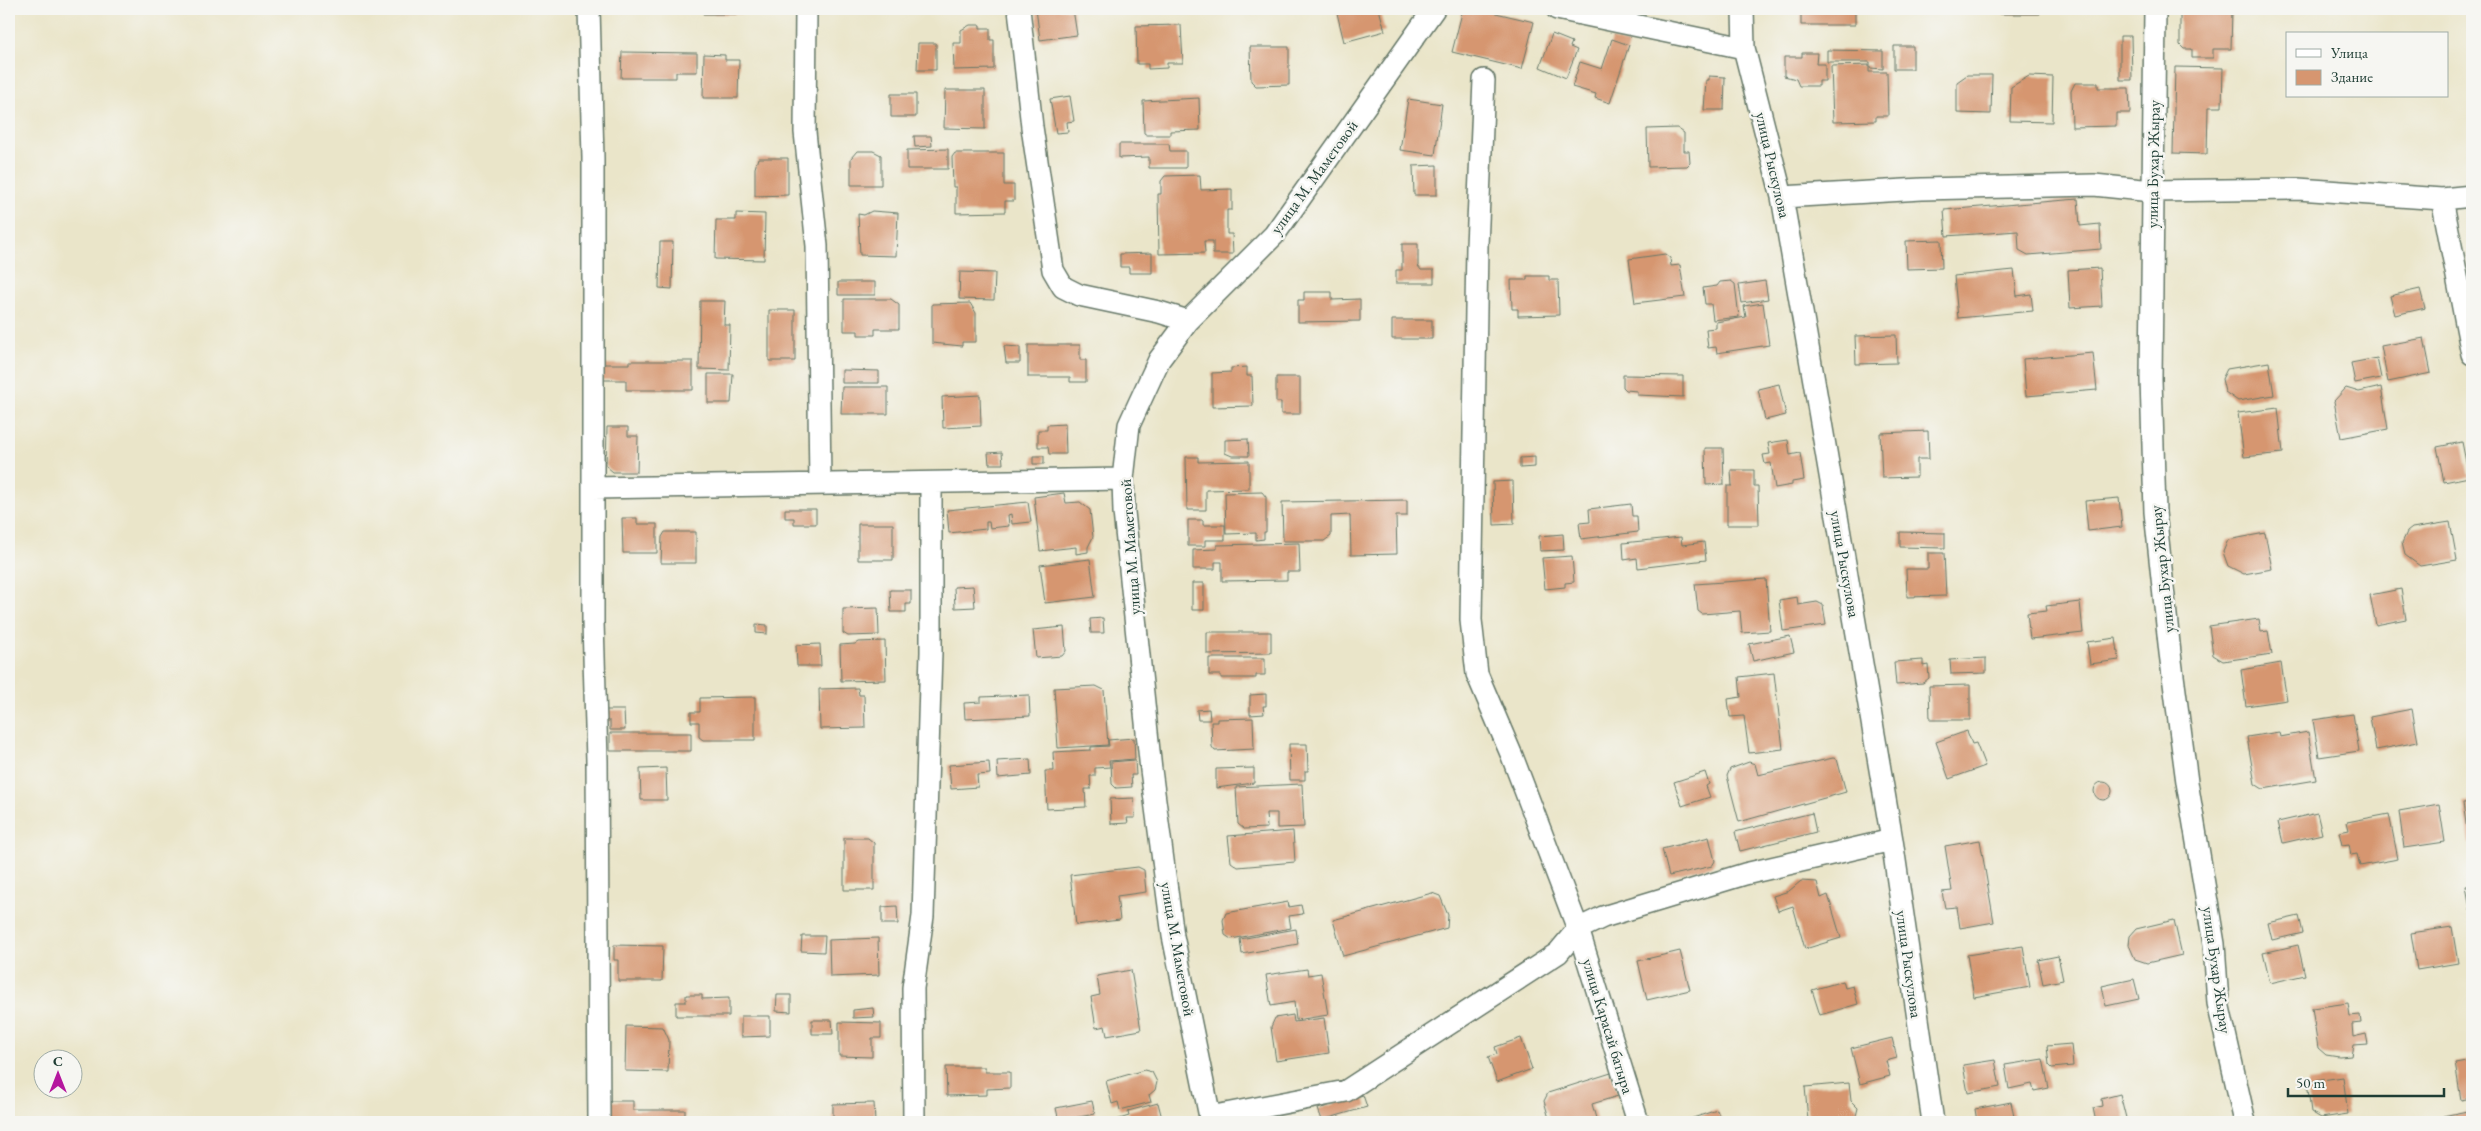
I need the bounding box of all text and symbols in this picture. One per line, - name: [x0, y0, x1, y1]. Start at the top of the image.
- legend: [2286, 32, 2448, 98]
- text: Улица: [2330, 43, 2368, 62]
- text: Здание: [2331, 67, 2373, 86]
- street label: улица Бухар Жырау: [2141, 99, 2165, 228]
- street label: улица Рыскулова: [1751, 110, 1796, 221]
- street label: улица М. Маметовой: [1265, 115, 1363, 238]
- street label: улица М. Маметовой: [1115, 478, 1145, 616]
- street label: улица Бухар Жырау: [2145, 503, 2179, 634]
- street label: улица Рыскулова: [1825, 509, 1865, 620]
- street label: улица М. Маметовой: [1156, 880, 1200, 1018]
- street label: улица Бухар Жырау: [2198, 905, 2236, 1036]
- street label: улица Рыскулова: [1891, 909, 1927, 1020]
- street label: улица Карасай батыра: [1577, 956, 1639, 1097]
- north arrow: [32, 1048, 82, 1098]
- text: С: [53, 1052, 63, 1070]
- scale bar: [2288, 1066, 2445, 1098]
- text: 50 m: [2296, 1073, 2325, 1092]

